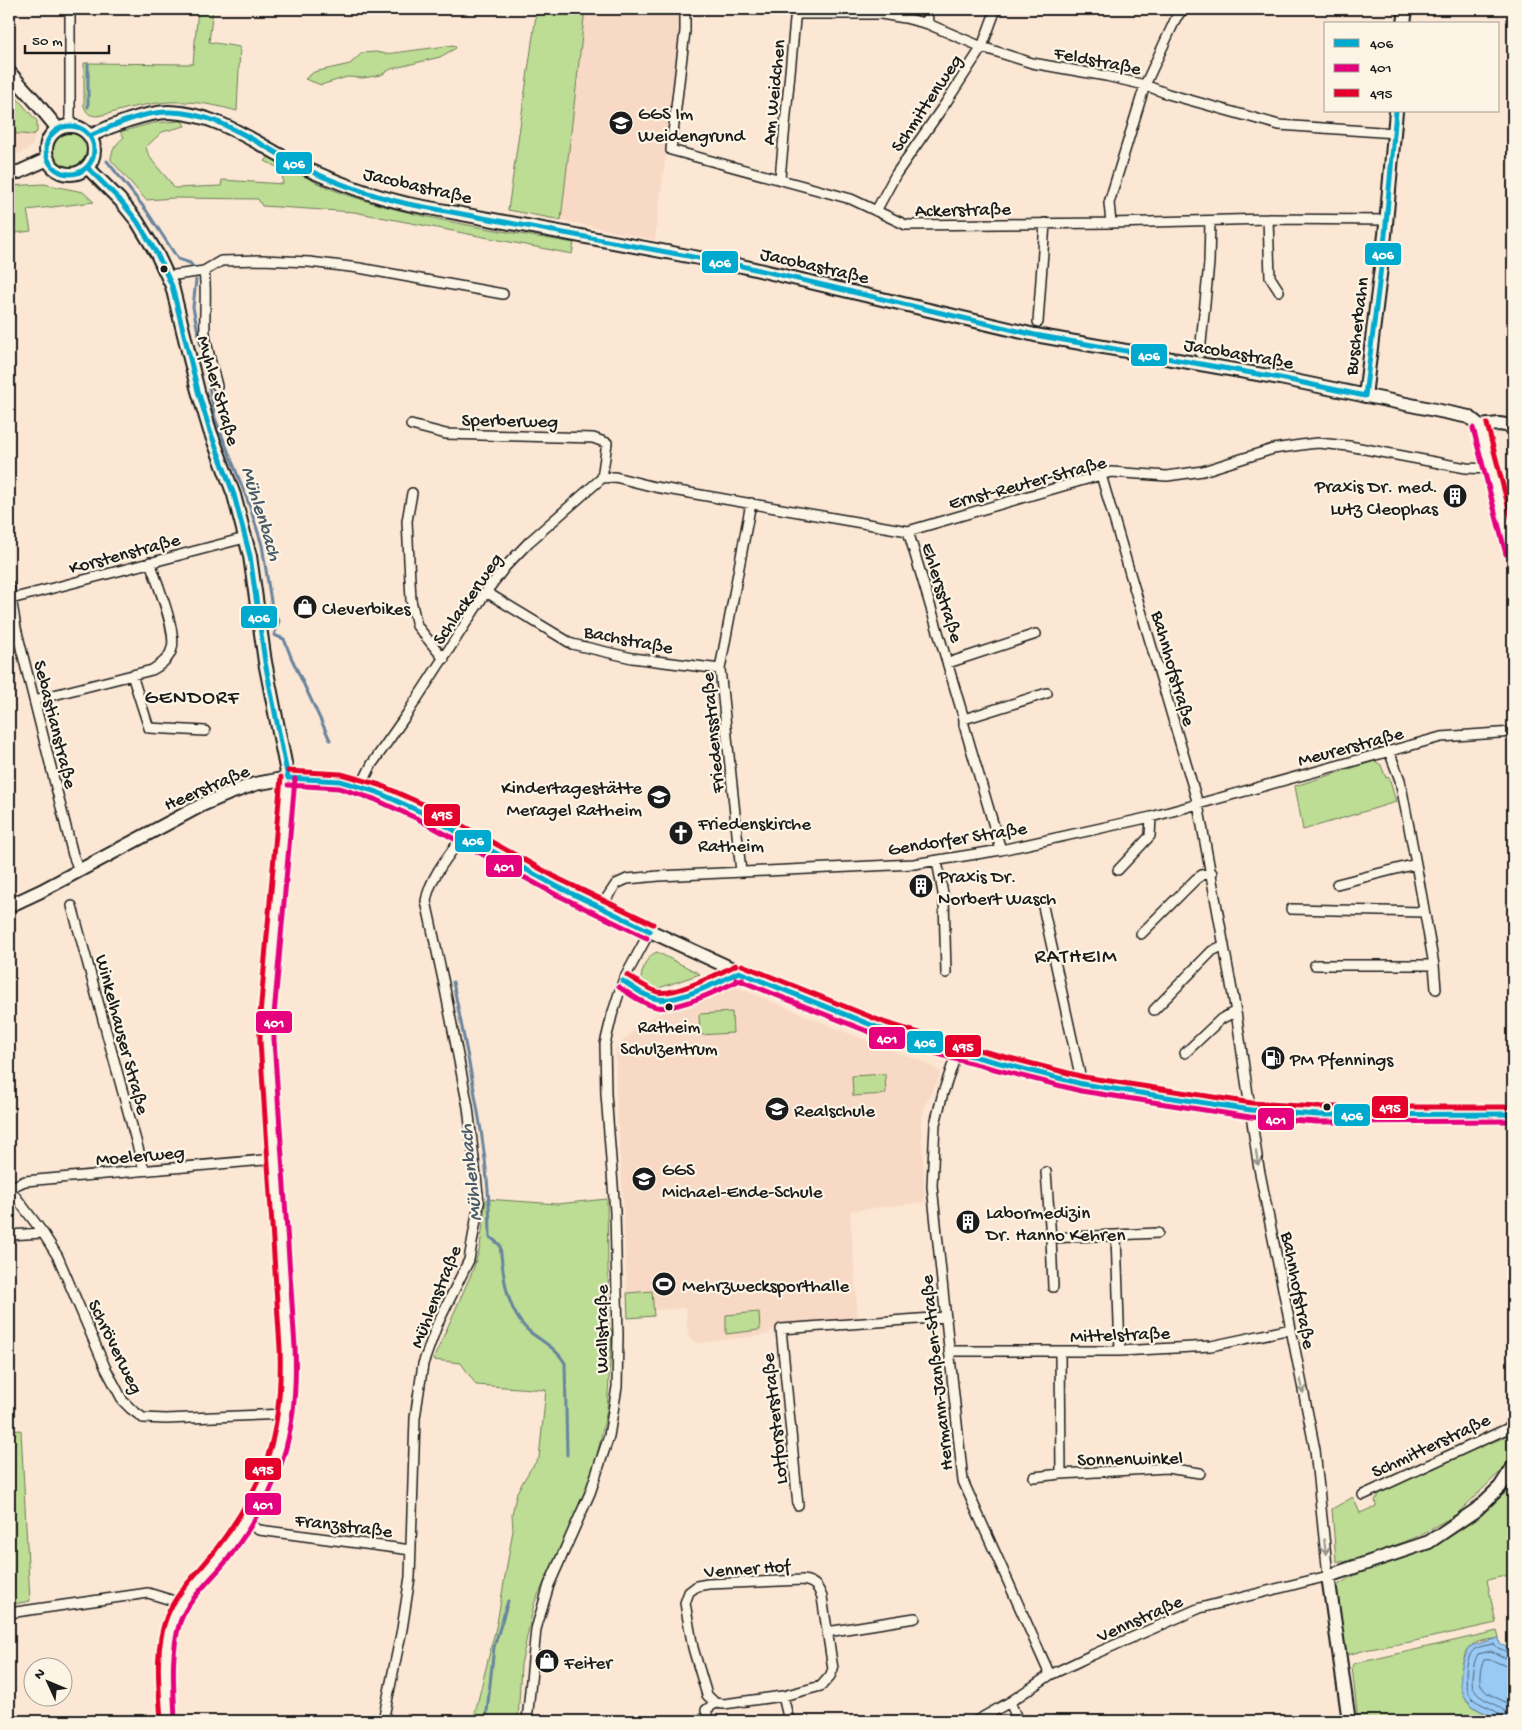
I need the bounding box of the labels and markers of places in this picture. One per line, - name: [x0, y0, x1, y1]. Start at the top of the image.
- place label: GGS Im Weidengrund: [638, 104, 747, 149]
- school or university icon: GGS Im Weidengrund: [608, 110, 634, 136]
- unlabelled marker: [159, 264, 169, 274]
- place label: Praxis Dr. med. Lutz Cleophas: [1314, 477, 1439, 522]
- building icon: Praxis Dr. med. Lutz Cleophas: [1442, 483, 1468, 509]
- shop icon: Cleverbikes: [292, 594, 318, 620]
- place label: Cleverbikes: [322, 599, 412, 622]
- place label: Kindertagestätte Meragel Ratheim: [501, 778, 642, 823]
- school or university icon: Kindertagestätte Meragel Ratheim: [646, 784, 672, 810]
- place label: Friedenskirche Ratheim: [697, 814, 811, 859]
- church icon: Friedenskirche Ratheim: [668, 820, 694, 846]
- place label: Praxis Dr. Norbert Wasch: [937, 867, 1056, 912]
- building icon: Praxis Dr. Norbert Wasch: [908, 873, 934, 899]
- marker: Ratheim Schulzentrum: [664, 1002, 674, 1012]
- place label: Ratheim Schulzentrum: [620, 1018, 718, 1061]
- fuel station icon: PM Pfennings: [1260, 1045, 1286, 1071]
- place label: PM Pfennings: [1289, 1050, 1394, 1073]
- school or university icon: Realschule: [764, 1096, 790, 1122]
- place label: Realschule: [794, 1101, 875, 1124]
- unlabelled marker: [1322, 1102, 1332, 1112]
- place label: GGS Michael-Ende-Schule: [662, 1160, 823, 1205]
- school or university icon: GGS Michael-Ende-Schule: [631, 1166, 657, 1192]
- place label: Labormedizin Dr. Hanno Kehren: [984, 1203, 1125, 1248]
- building icon: Labormedizin Dr. Hanno Kehren: [955, 1209, 981, 1235]
- sports icon: Mehrzwecksporthalle: [651, 1271, 677, 1297]
- place label: Mehrzwecksporthalle: [682, 1276, 850, 1299]
- shop icon: Feiter: [534, 1648, 560, 1674]
- place label: Feiter: [563, 1653, 614, 1676]

